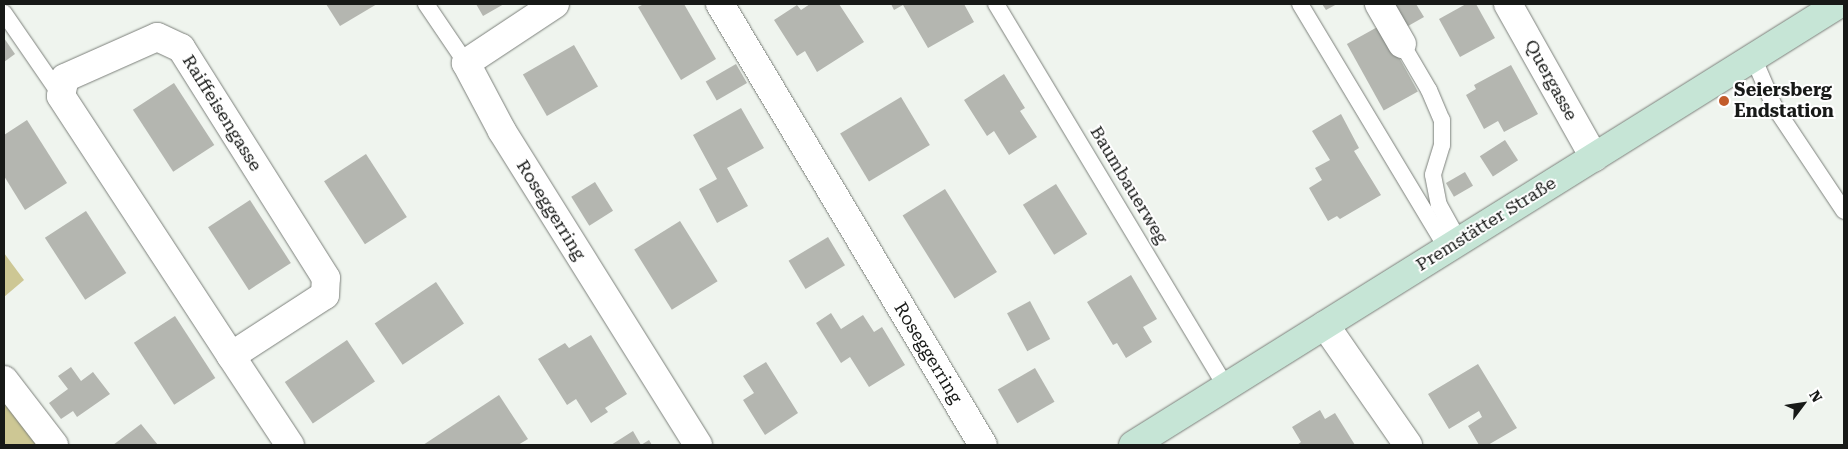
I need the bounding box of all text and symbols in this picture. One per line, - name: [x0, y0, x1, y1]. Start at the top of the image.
- street label: Quergasse: [1520, 36, 1582, 124]
- street label: Raiffeisengasse: [178, 51, 266, 175]
- place label: Seiersberg Endstation: [1734, 80, 1834, 122]
- marker: Seiersberg Endstation: [1718, 95, 1730, 107]
- street label: Baumbauerweg: [1085, 122, 1173, 248]
- street label: Roseggerring: [512, 156, 590, 264]
- street label: Premstätter Straße: [1412, 172, 1560, 276]
- street label: Roseggerring: [889, 299, 967, 407]
- north arrow: [1778, 379, 1828, 429]
- text: N: [1806, 388, 1825, 405]

